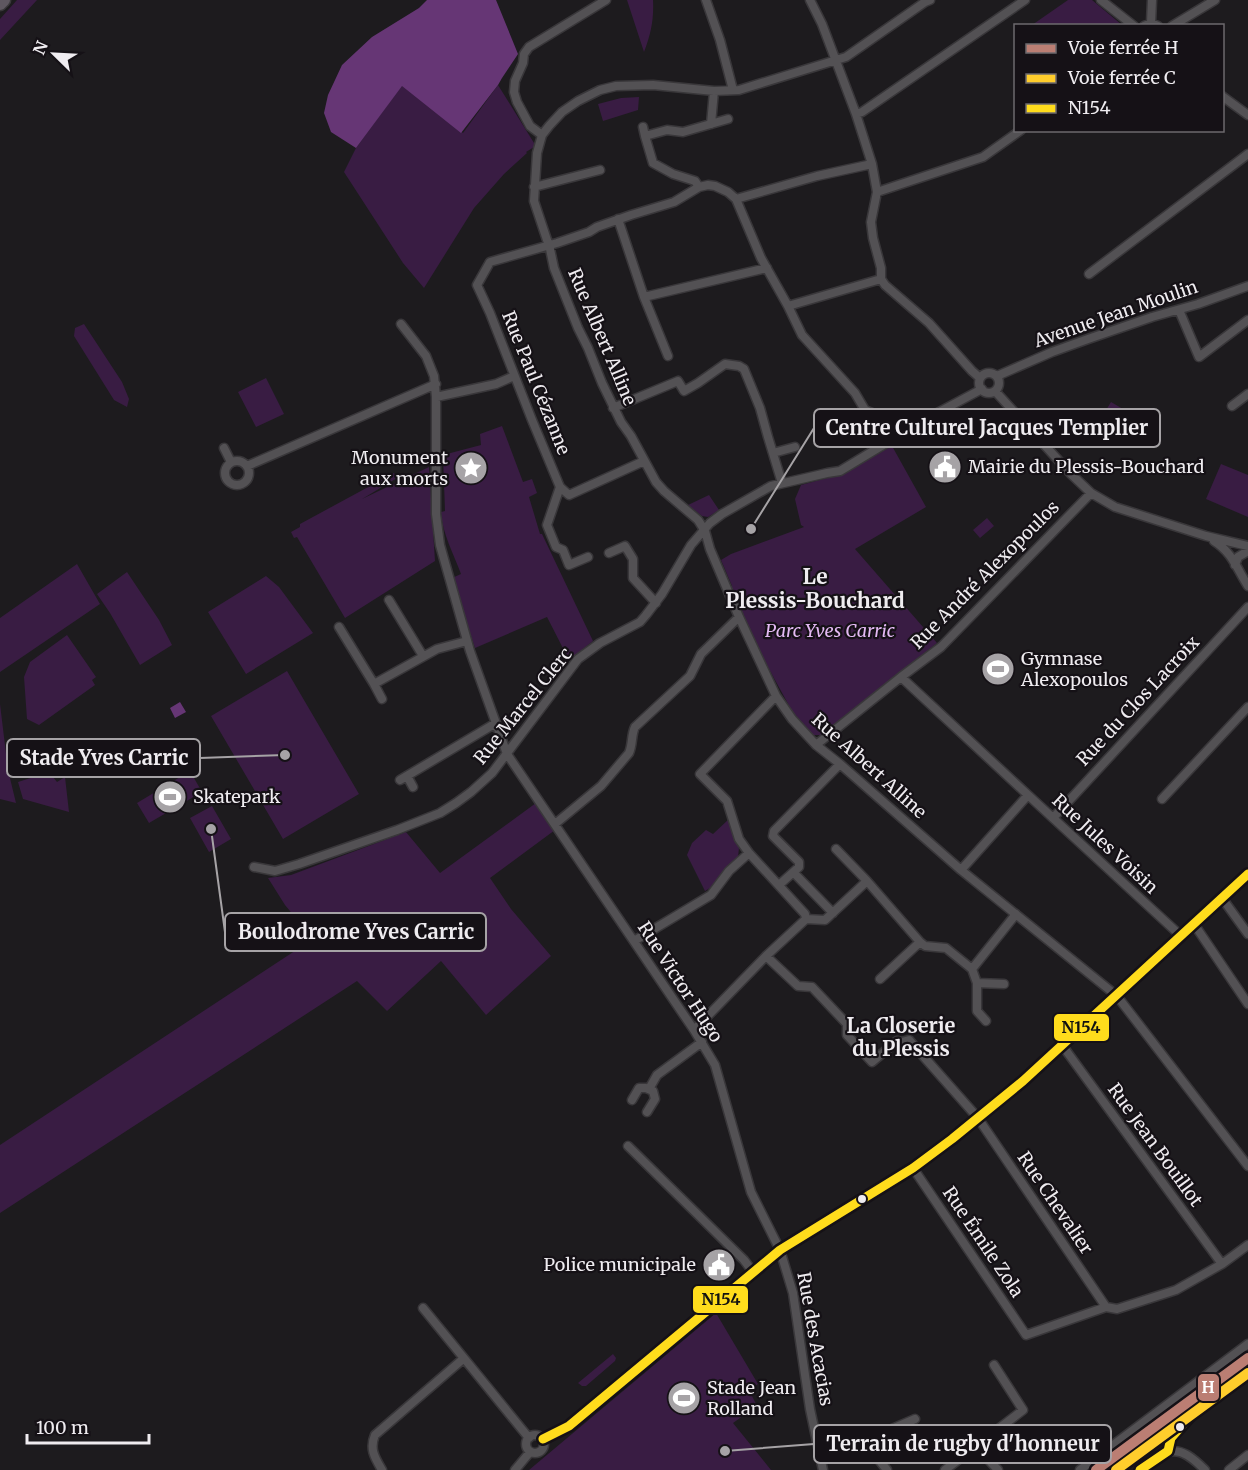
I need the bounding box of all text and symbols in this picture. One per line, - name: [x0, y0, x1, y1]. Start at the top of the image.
- north arrow: [24, 24, 84, 84]
- legend: [1014, 24, 1224, 132]
- text: Voie ferrée H: [1067, 36, 1179, 59]
- text: N: [29, 38, 52, 58]
- text: Voie ferrée C: [1067, 66, 1176, 89]
- text: N154: [1068, 96, 1111, 119]
- street label: Rue Albert Alline: [563, 265, 642, 409]
- street label: Avenue Jean Moulin: [1030, 275, 1201, 353]
- street label: Rue Paul Cézanne: [497, 308, 576, 458]
- callout: Centre Culturel Jacques Templier: [814, 409, 1160, 447]
- text: Centre Culturel Jacques Templier: [826, 415, 1148, 440]
- place label: Monument aux morts: [351, 446, 448, 490]
- public building icon: Mairie du Plessis-Bouchard: [927, 449, 963, 485]
- place icon: Monument aux morts: [453, 450, 489, 486]
- place label: Mairie du Plessis-Bouchard: [968, 455, 1205, 478]
- street label: Rue André Alexopoulos: [905, 495, 1064, 654]
- district label: Le Plessis-Bouchard: [725, 563, 905, 614]
- park label: Parc Yves Carric: [765, 619, 895, 642]
- street label: Rue du Clos Lacroix: [1071, 631, 1204, 770]
- street label: Rue Marcel Clerc: [468, 643, 577, 769]
- place label: Gymnase Alexopoulos: [1020, 647, 1128, 691]
- sports icon: Gymnase Alexopoulos: [980, 651, 1016, 687]
- street label: Rue Albert Alline: [807, 708, 932, 823]
- callout: Stade Yves Carric: [7, 739, 200, 777]
- text: Stade Yves Carric: [19, 745, 189, 770]
- sports icon: Skatepark: [152, 779, 188, 815]
- place label: Skatepark: [193, 785, 281, 808]
- street label: Rue Jules Voisin: [1048, 789, 1163, 899]
- callout: Boulodrome Yves Carric: [225, 913, 486, 951]
- street label: Rue Victor Hugo: [633, 917, 728, 1047]
- text: Boulodrome Yves Carric: [238, 919, 474, 944]
- district label: La Closerie du Plessis: [847, 1013, 956, 1061]
- line badge: N154: [1053, 1013, 1110, 1042]
- text: N154: [1062, 1017, 1100, 1037]
- street label: Rue Jean Bouillot: [1103, 1078, 1208, 1211]
- street label: Rue Chevalier: [1013, 1147, 1098, 1258]
- street label: Rue Émile Zola: [938, 1182, 1029, 1302]
- unlabelled marker: [856, 1193, 868, 1205]
- public building icon: Police municipale: [701, 1247, 737, 1283]
- place label: Police municipale: [543, 1253, 696, 1276]
- street label: Rue des Acacias: [792, 1270, 839, 1408]
- line badge: N154: [692, 1285, 749, 1314]
- text: N154: [702, 1289, 740, 1309]
- line badge: H: [1197, 1373, 1220, 1402]
- place label: Stade Jean Rolland: [707, 1376, 796, 1420]
- text: H: [1201, 1377, 1215, 1397]
- sports icon: Stade Jean Rolland: [666, 1380, 702, 1416]
- scale bar: [27, 1407, 148, 1445]
- text: 100 m: [36, 1416, 89, 1439]
- unlabelled marker: [1174, 1421, 1186, 1433]
- callout: Terrain de rugby d'honneur: [814, 1425, 1111, 1463]
- text: Terrain de rugby d'honneur: [826, 1431, 1100, 1456]

